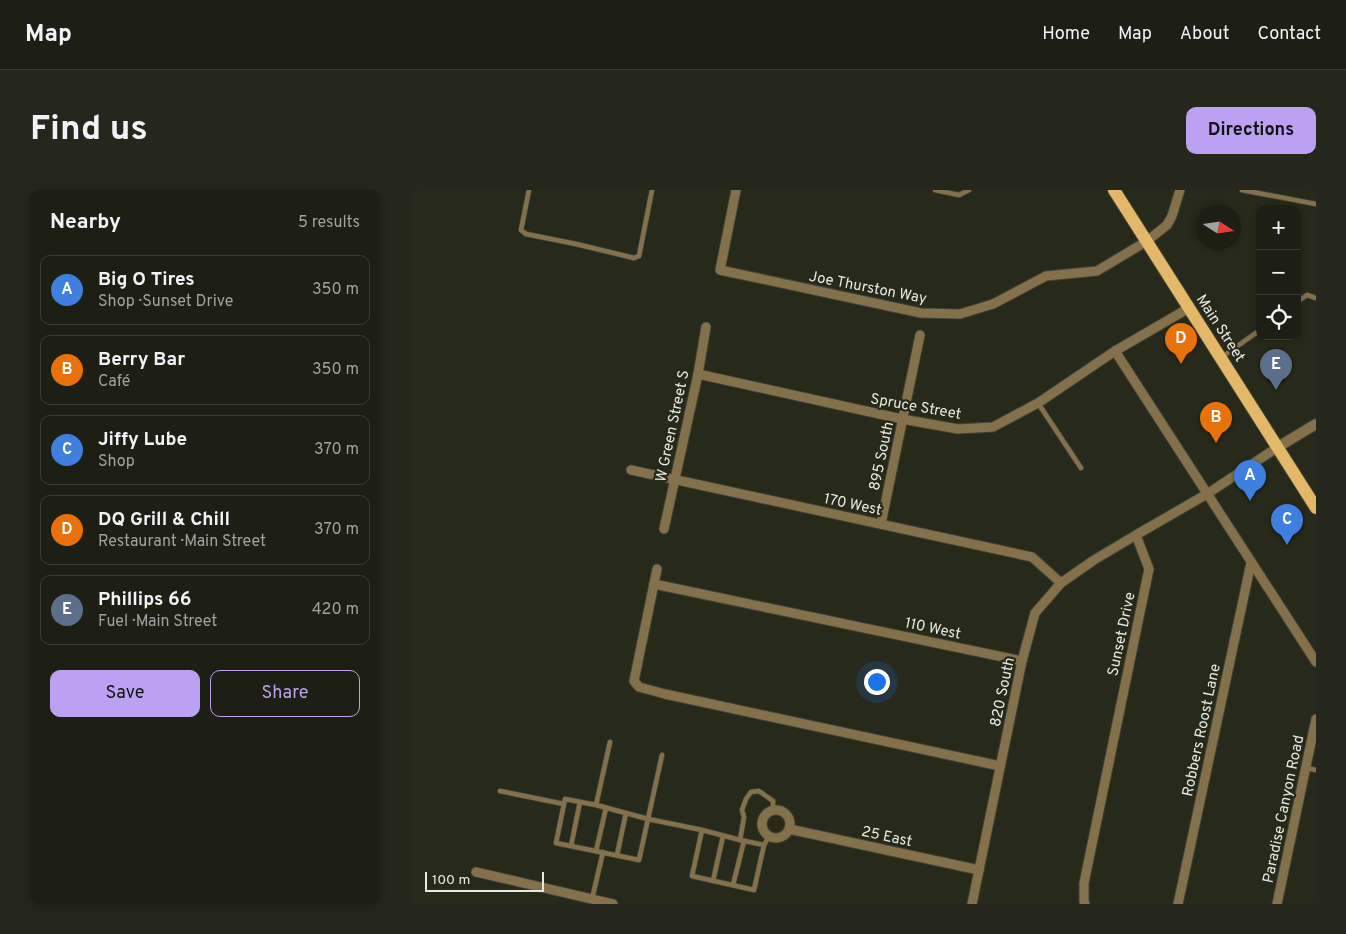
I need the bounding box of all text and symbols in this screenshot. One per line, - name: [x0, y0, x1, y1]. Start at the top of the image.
- text: Map: [25, 20, 72, 50]
- text: Home: [1042, 23, 1090, 46]
- text: Map: [1118, 23, 1152, 46]
- text: About: [1180, 23, 1229, 46]
- text: Contact: [1257, 23, 1321, 46]
- button: Directions: [1186, 107, 1316, 154]
- text: Find us: [30, 108, 148, 152]
- north arrow: [1196, 205, 1241, 250]
- map controls: [1256, 205, 1301, 340]
- button: +: [1256, 205, 1301, 250]
- text: Nearby: [50, 209, 121, 236]
- text: 5 results: [298, 213, 360, 233]
- button: −: [1256, 250, 1301, 295]
- text: Big O Tires: [98, 268, 195, 292]
- street label: Joe Thurston Way: [807, 268, 928, 309]
- text: A: [61, 280, 73, 300]
- text: 350 m: [312, 280, 359, 300]
- text: Shop · Sunset Drive: [98, 292, 233, 312]
- street label: Main Street: [1191, 292, 1249, 366]
- button: locate: [1256, 295, 1301, 340]
- pin: D: [1165, 323, 1197, 364]
- text: Berry Bar: [98, 348, 185, 372]
- pin: E: [1260, 349, 1292, 390]
- text: B: [61, 360, 73, 380]
- text: 350 m: [312, 360, 359, 380]
- street label: W Green Street S: [652, 369, 695, 484]
- text: Café: [98, 372, 130, 392]
- street label: Spruce Street: [869, 390, 963, 425]
- pin: B: [1200, 402, 1232, 443]
- street label: 895 South: [866, 420, 899, 493]
- text: Jiffy Lube: [98, 428, 187, 452]
- text: C: [62, 440, 72, 460]
- text: 370 m: [314, 440, 359, 460]
- text: Shop: [98, 452, 135, 472]
- pin: A: [1234, 460, 1266, 501]
- street label: 170 West: [822, 490, 883, 521]
- pin: C: [1271, 504, 1303, 545]
- text: DQ Grill & Chill: [98, 508, 230, 532]
- text: D: [61, 520, 73, 540]
- text: 370 m: [314, 520, 359, 540]
- text: Restaurant · Main Street: [98, 532, 266, 552]
- text: Phillips 66: [98, 588, 191, 612]
- street label: Sunset Drive: [1104, 591, 1141, 678]
- text: E: [62, 600, 72, 620]
- text: 420 m: [312, 600, 359, 620]
- text: Fuel · Main Street: [98, 612, 217, 632]
- street label: 110 West: [903, 614, 962, 645]
- street label: 820 South: [987, 656, 1020, 729]
- street label: Robbers Roost Lane: [1179, 662, 1226, 798]
- your location: [864, 669, 890, 695]
- button: Save: [50, 670, 200, 717]
- button: Share: [210, 670, 360, 717]
- street label: Paradise Canyon Road: [1260, 734, 1309, 885]
- street label: 25 East: [860, 823, 914, 852]
- scale bar: [425, 869, 544, 892]
- text: 100 m: [432, 872, 470, 889]

